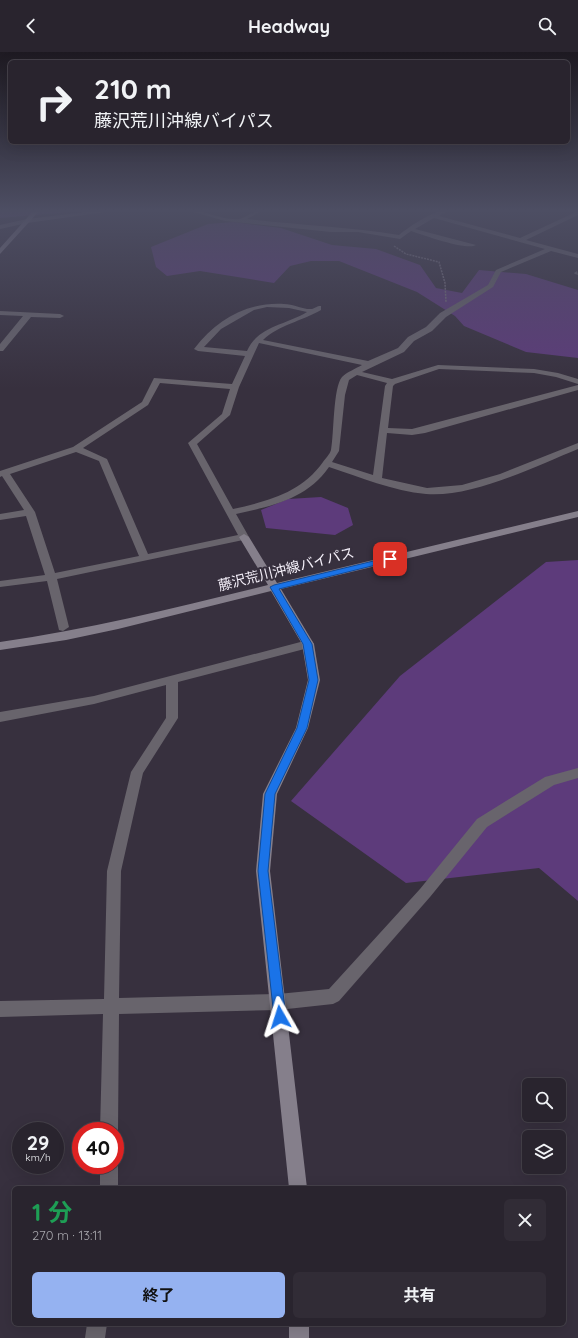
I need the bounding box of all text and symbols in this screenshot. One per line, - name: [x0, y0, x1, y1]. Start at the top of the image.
- icon: back: [20, 15, 42, 37]
- text: Headway: [248, 15, 330, 38]
- icon: search: [536, 15, 558, 37]
- text: 210 m: [94, 71, 172, 106]
- icon: right: [28, 76, 80, 128]
- text: 藤沢荒川沖線バイパス: [94, 109, 274, 132]
- pin: [373, 542, 407, 576]
- street label: 藤沢荒川沖線バイパス: [216, 543, 356, 595]
- icon: arrive: [379, 548, 401, 570]
- position arrow: [259, 996, 301, 1038]
- map controls: [522, 1078, 566, 1174]
- button: search: [522, 1078, 566, 1122]
- speed limit sign: 40: [72, 1122, 124, 1174]
- text: 29: [27, 1130, 49, 1155]
- button: layers: [522, 1130, 566, 1174]
- text: km/h: [25, 1151, 51, 1164]
- text: 1 分: [32, 1197, 72, 1227]
- button: close: [504, 1199, 546, 1241]
- text: 270 m · 13:11: [32, 1227, 102, 1243]
- button: 終了: [32, 1272, 285, 1318]
- button: 共有: [293, 1272, 546, 1318]

